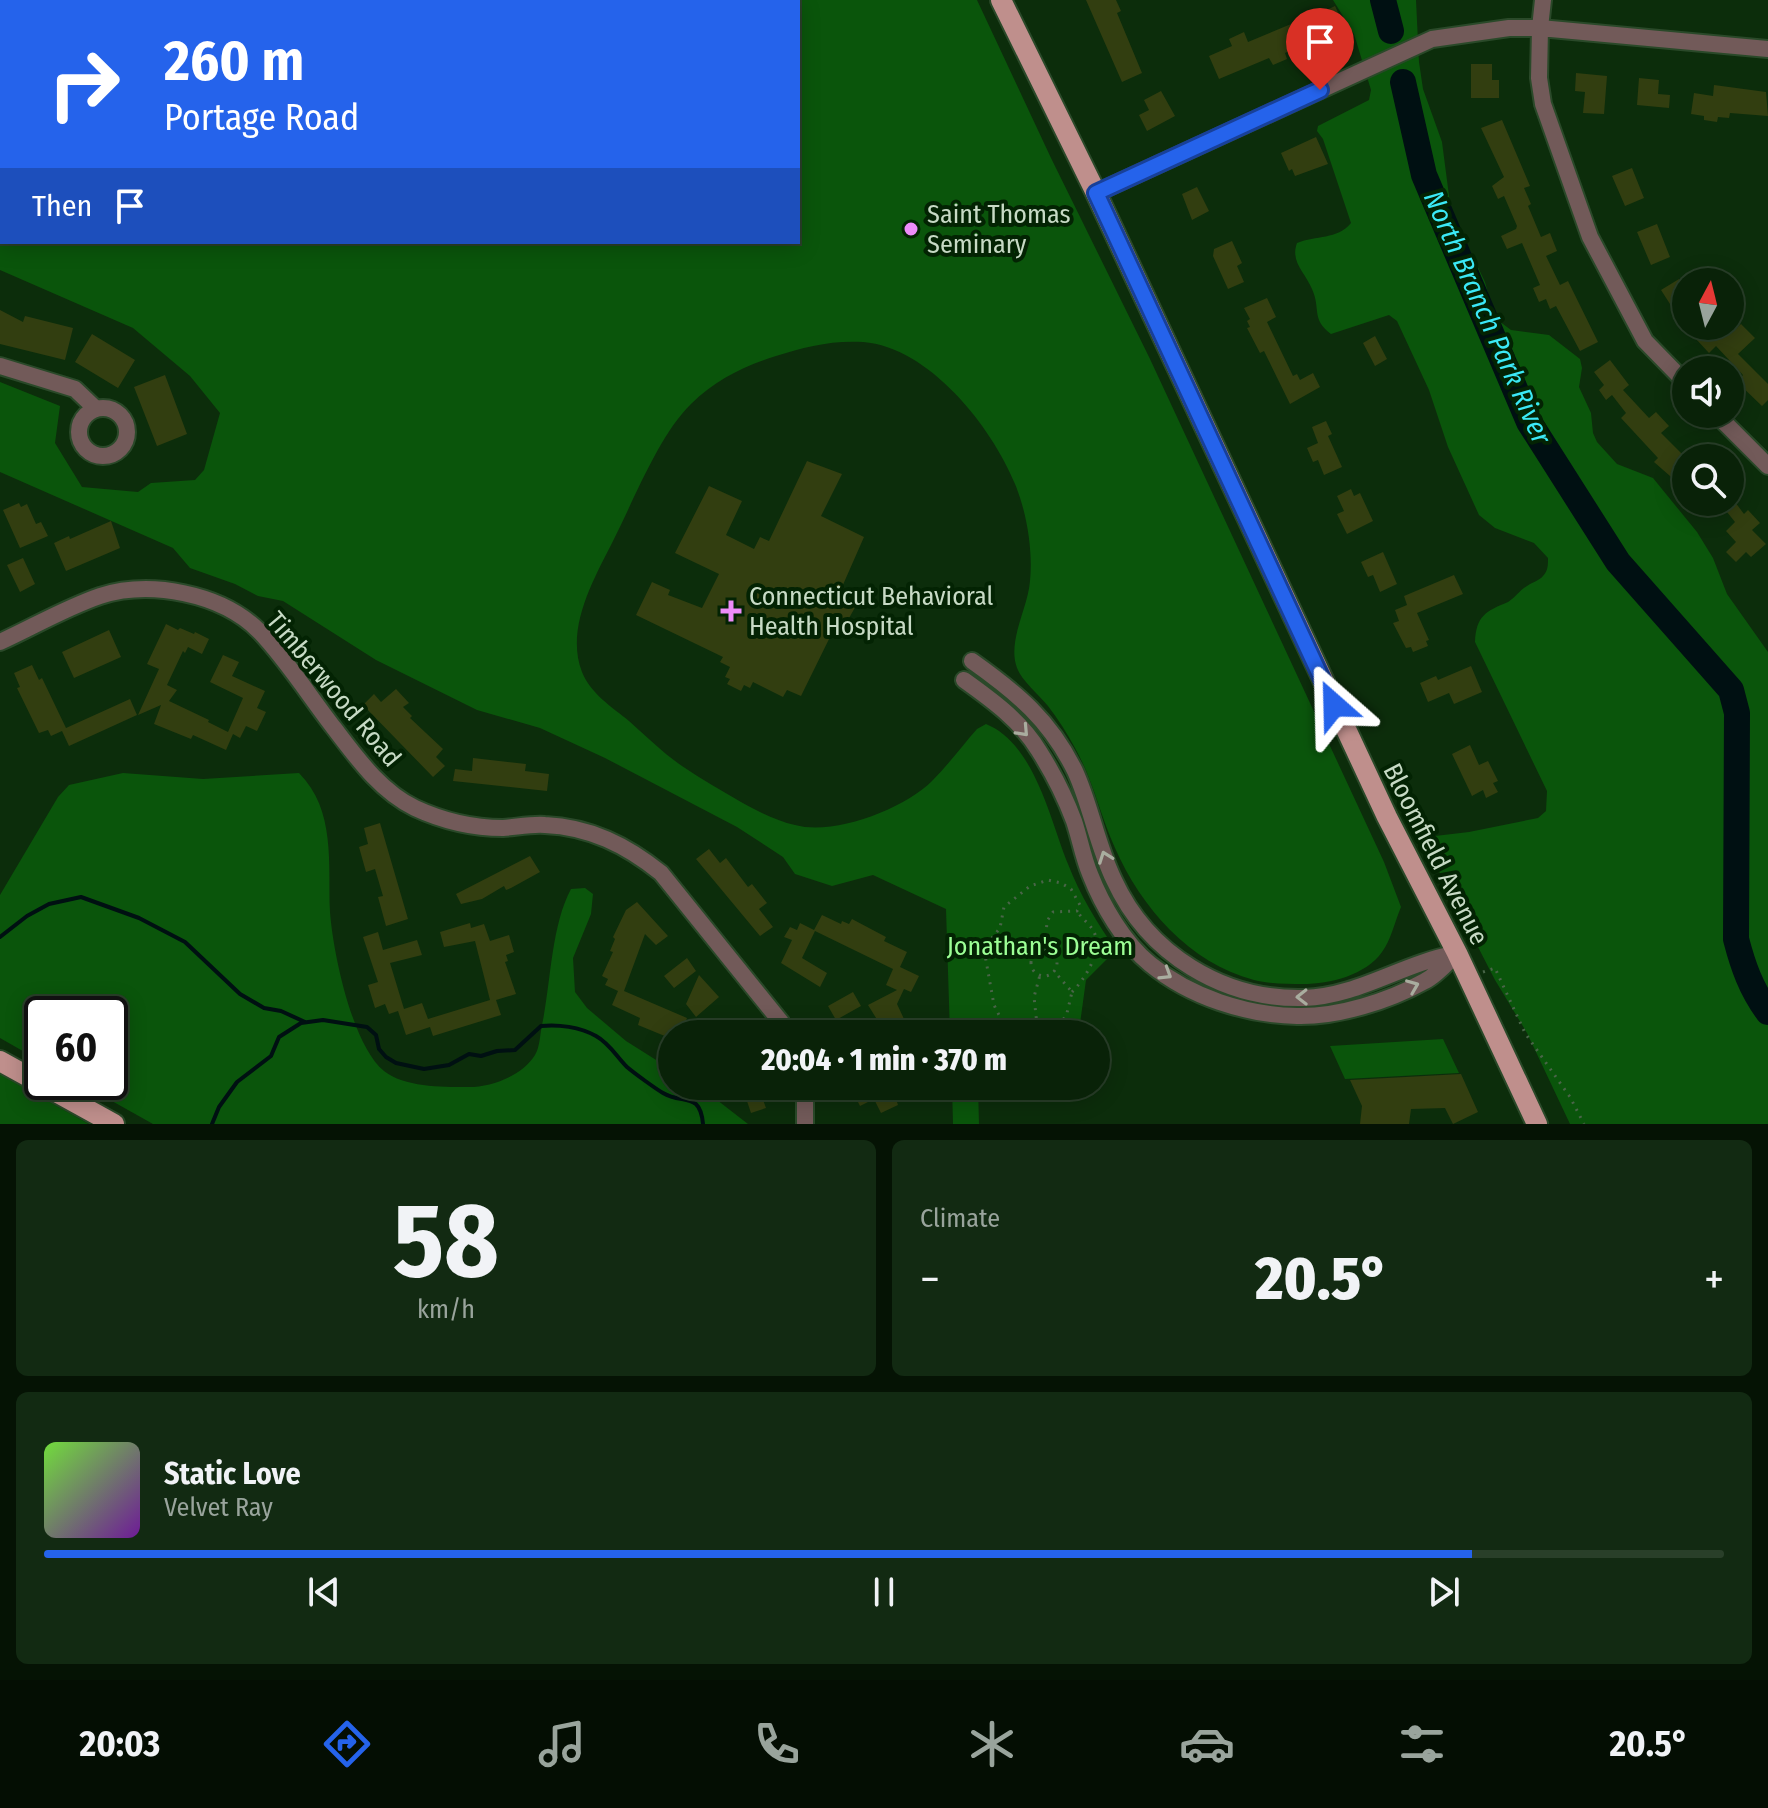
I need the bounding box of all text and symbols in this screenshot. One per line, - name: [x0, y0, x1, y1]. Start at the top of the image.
- pin: [1286, 8, 1354, 90]
- icon: arrive: [1298, 20, 1342, 64]
- text: 260 m: [164, 28, 304, 95]
- icon: right: [32, 32, 136, 136]
- text: Portage Road: [164, 96, 359, 140]
- icon: arrive: [108, 184, 152, 228]
- water label: North Branch Park River: [1417, 186, 1559, 450]
- text: Then: [32, 188, 92, 224]
- place label: Saint Thomas Seminary: [927, 199, 1071, 260]
- marker: Saint Thomas Seminary: [902, 220, 920, 238]
- north arrow: [1672, 268, 1744, 340]
- map controls: [1672, 268, 1744, 516]
- button: sound: [1672, 356, 1744, 428]
- button: search: [1672, 444, 1744, 516]
- place label: Connecticut Behavioral Health Hospital: [749, 581, 994, 642]
- marker: Connecticut Behavioral Health Hospital: [720, 600, 742, 622]
- street label: Timberwood Road: [260, 606, 407, 773]
- position arrow: [1292, 663, 1376, 747]
- one-way arrow: [1014, 722, 1029, 736]
- street label: Bloomfield Avenue: [1376, 758, 1495, 950]
- one-way arrow: [1098, 851, 1115, 865]
- park label: Jonathan's Dream: [947, 931, 1133, 962]
- one-way arrow: [1157, 965, 1172, 980]
- one-way arrow: [1405, 979, 1419, 996]
- one-way arrow: [1295, 988, 1308, 1006]
- speed limit sign: 60: [24, 996, 128, 1100]
- text: 20:04 · 1 min · 370 m: [761, 1042, 1007, 1078]
- text: 58: [393, 1179, 499, 1304]
- text: Climate: [920, 1203, 1000, 1234]
- text: 20.5°: [1255, 1243, 1389, 1315]
- text: −: [920, 1253, 940, 1306]
- text: +: [1704, 1253, 1724, 1306]
- text: km/h: [417, 1294, 475, 1325]
- text: Static Love: [164, 1456, 301, 1492]
- text: Velvet Ray: [164, 1492, 273, 1523]
- icon: previous: [302, 1570, 346, 1614]
- icon: pause: [862, 1570, 906, 1614]
- icon: next: [1422, 1570, 1466, 1614]
- icon: directions: [319, 1716, 375, 1772]
- icon: music: [534, 1716, 590, 1772]
- icon: phone: [749, 1716, 805, 1772]
- icon: climate: [964, 1716, 1020, 1772]
- icon: car: [1179, 1716, 1235, 1772]
- icon: filters: [1394, 1716, 1450, 1772]
- text: 20:03: [80, 1722, 160, 1766]
- text: 20.5°: [1609, 1722, 1689, 1766]

